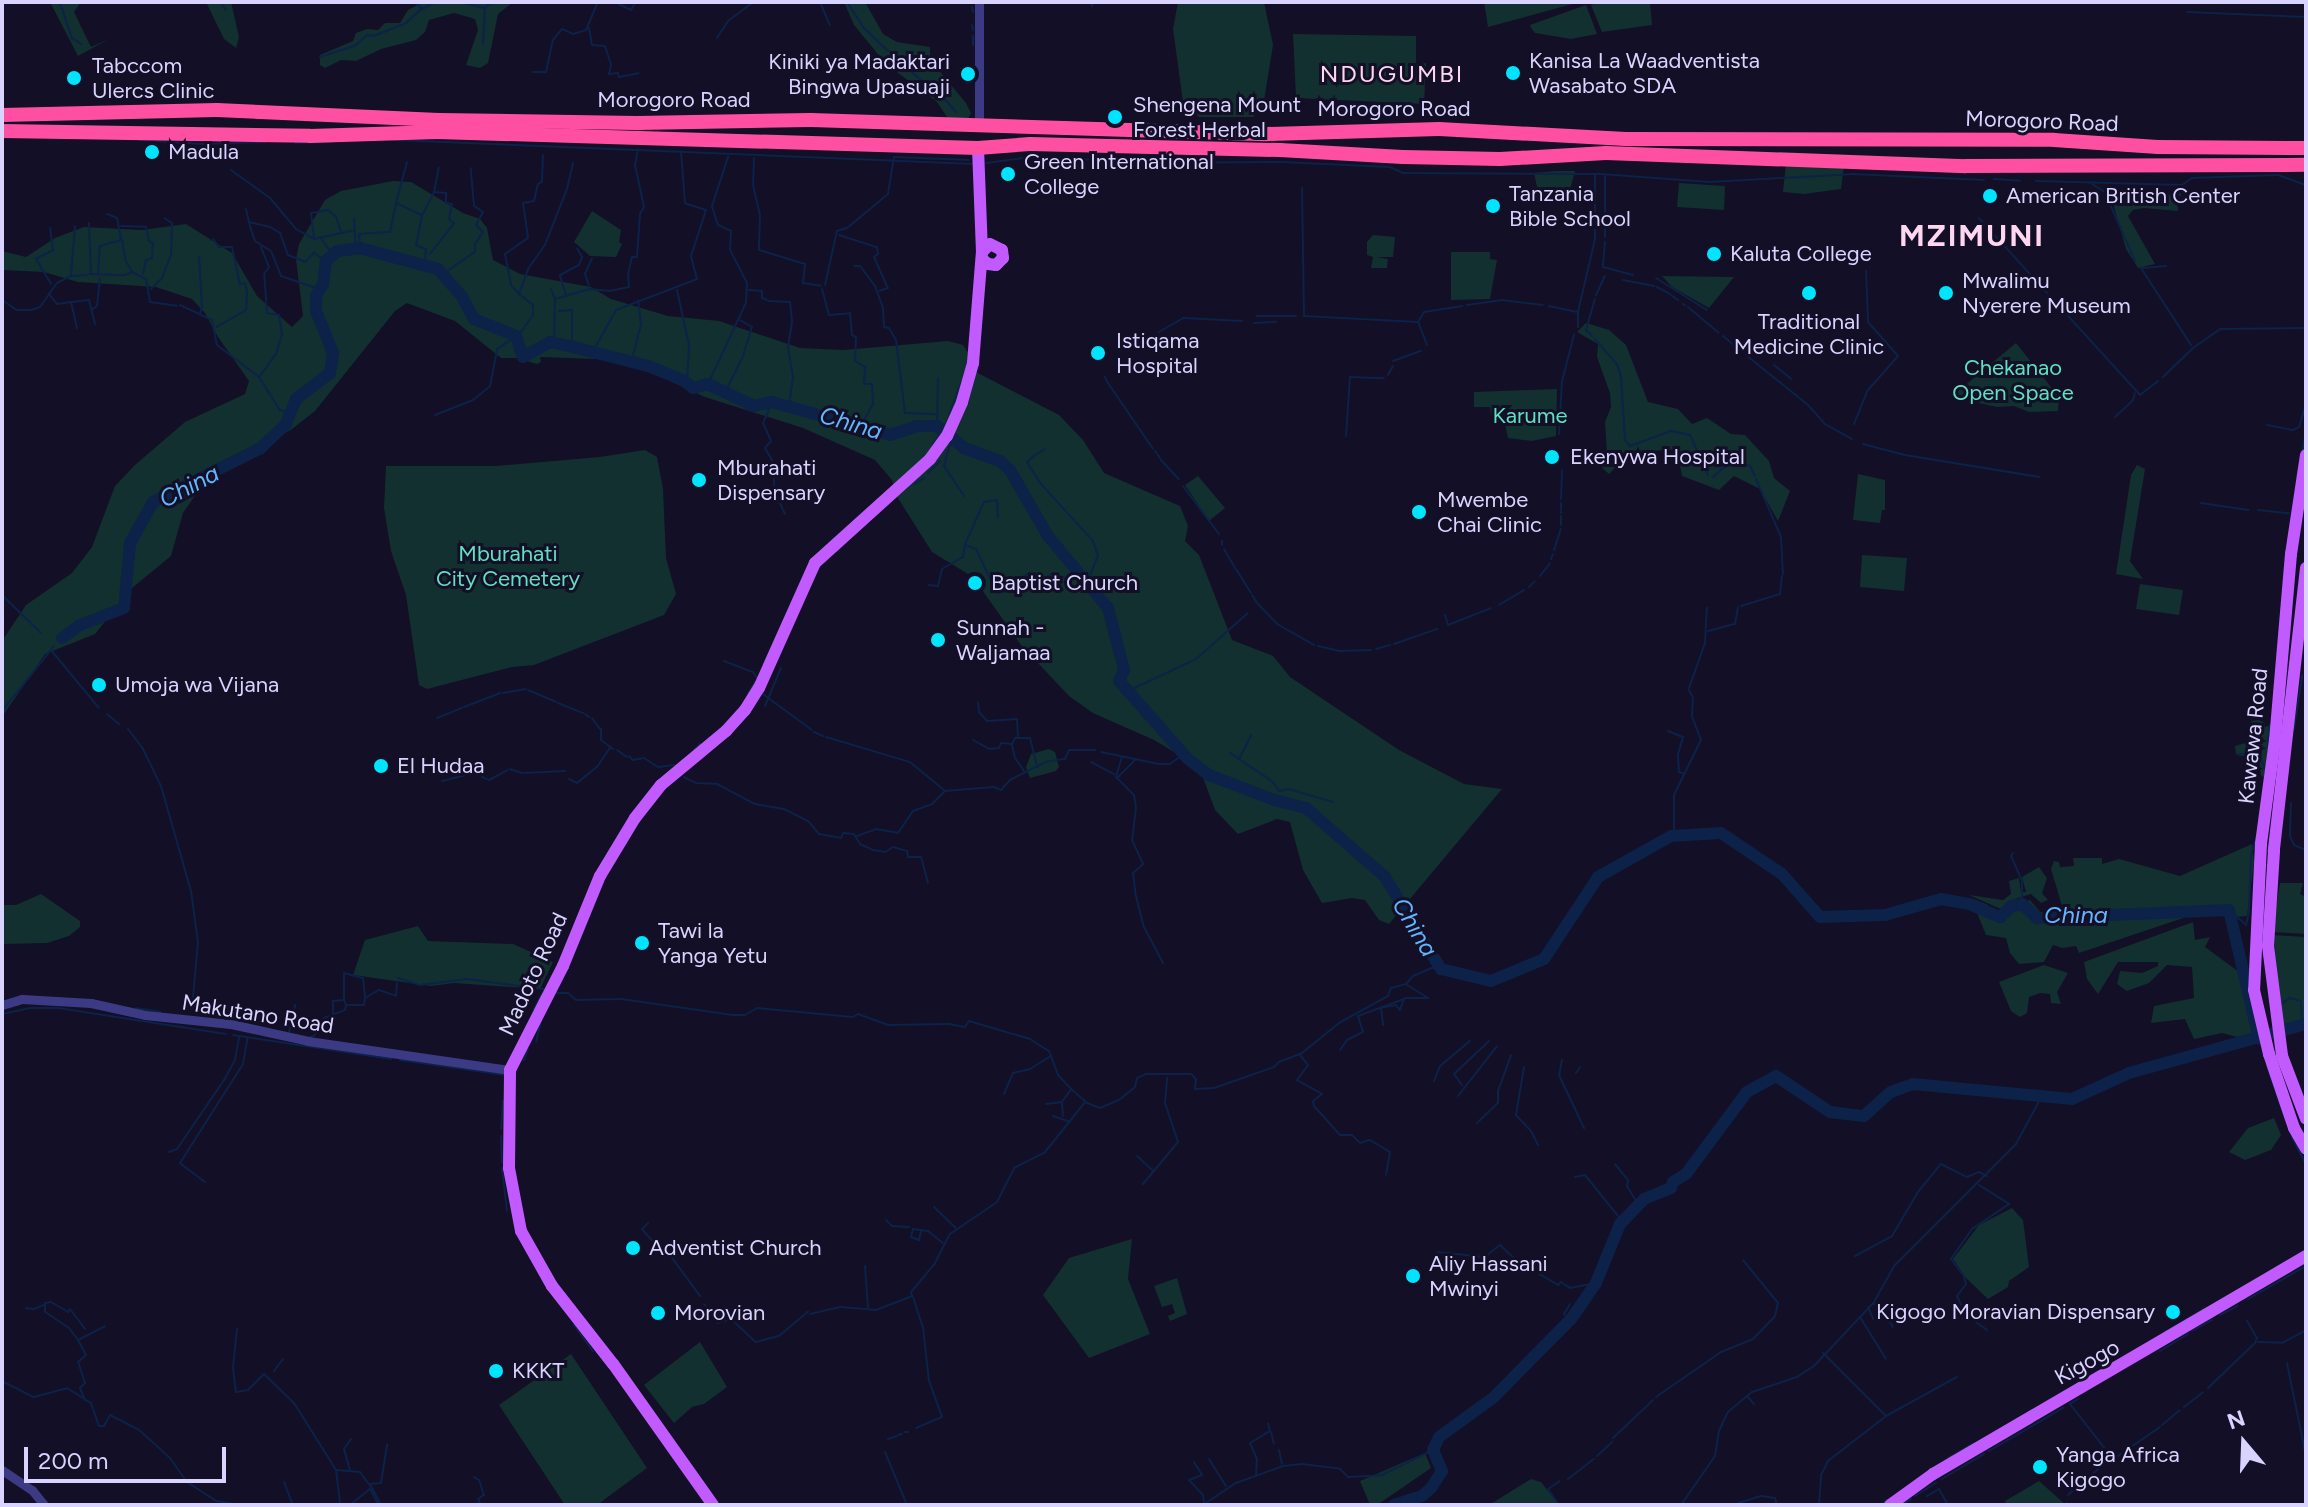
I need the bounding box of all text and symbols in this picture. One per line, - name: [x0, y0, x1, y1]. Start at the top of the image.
- place label: Kanisa La Waadventista Wasabato SDA: [1529, 47, 1760, 98]
- place label: Kiniki ya Madaktari Bingwa Upasuaji: [768, 48, 950, 100]
- place label: Tabccom Ulercs Clinic: [92, 52, 215, 104]
- district label: NDUGUMBI: [1320, 60, 1464, 88]
- marker: Kiniki ya Madaktari Bingwa Upasuaji: [957, 63, 979, 85]
- marker: Kanisa La Waadventista Wasabato SDA: [1504, 64, 1522, 82]
- marker: Tabccom Ulercs Clinic: [63, 67, 85, 89]
- street label: Morogoro Road: [597, 87, 751, 113]
- place label: Shengena Mount Forest Herbal: [1133, 91, 1301, 142]
- street label: Morogoro Road: [1317, 96, 1471, 122]
- street label: Morogoro Road: [1965, 105, 2119, 137]
- marker: Shengena Mount Forest Herbal: [1104, 106, 1126, 128]
- place label: Madula: [168, 139, 239, 165]
- marker: Madula: [143, 143, 161, 161]
- place label: Green International College: [1024, 148, 1214, 200]
- marker: Green International College: [999, 165, 1017, 183]
- place label: Tanzania Bible School: [1509, 180, 1631, 232]
- place label: American British Center: [2006, 183, 2240, 209]
- marker: American British Center: [1981, 187, 1999, 205]
- marker: Tanzania Bible School: [1484, 197, 1502, 215]
- district label: MZIMUNI: [1899, 218, 2045, 254]
- place label: Kaluta College: [1730, 241, 1872, 267]
- marker: Kaluta College: [1705, 245, 1723, 263]
- place label: Mwalimu Nyerere Museum: [1962, 267, 2131, 318]
- marker: Traditional Medicine Clinic: [1798, 282, 1820, 304]
- marker: Mwalimu Nyerere Museum: [1937, 284, 1955, 302]
- place label: Traditional Medicine Clinic: [1734, 308, 1884, 360]
- place label: Istiqama Hospital: [1116, 327, 1200, 378]
- marker: Istiqama Hospital: [1087, 342, 1109, 364]
- park label: Chekanao Open Space: [1952, 354, 2074, 406]
- water label: China: [816, 400, 886, 446]
- park label: Karume: [1493, 403, 1567, 429]
- place label: Ekenywa Hospital: [1570, 444, 1745, 470]
- marker: Ekenywa Hospital: [1541, 446, 1563, 468]
- place label: Mburahati Dispensary: [717, 454, 825, 506]
- water label: China: [154, 458, 224, 514]
- marker: Mburahati Dispensary: [688, 469, 710, 491]
- place label: Mwembe Chai Clinic: [1437, 486, 1542, 538]
- marker: Mwembe Chai Clinic: [1408, 501, 1430, 523]
- park label: Mburahati City Cemetery: [436, 540, 580, 592]
- place label: Baptist Church: [991, 570, 1138, 596]
- marker: Baptist Church: [966, 574, 984, 592]
- place label: Sunnah - Waljamaa: [956, 614, 1051, 666]
- marker: Sunnah - Waljamaa: [927, 629, 949, 651]
- street label: Kawawa Road: [2233, 667, 2273, 805]
- place label: Umoja wa Vijana: [115, 672, 279, 698]
- marker: Umoja wa Vijana: [90, 676, 108, 694]
- place label: El Hudaa: [397, 753, 484, 779]
- marker: El Hudaa: [372, 757, 390, 775]
- water label: China: [1386, 892, 1444, 962]
- water label: China: [2044, 901, 2108, 929]
- street label: Madoto Road: [493, 908, 573, 1040]
- place label: Tawi la Yanga Yetu: [658, 917, 768, 968]
- marker: Tawi la Yanga Yetu: [633, 934, 651, 952]
- street label: Makutano Road: [180, 989, 336, 1039]
- place label: Adventist Church: [649, 1235, 822, 1261]
- marker: Adventist Church: [624, 1239, 642, 1257]
- place label: Aliy Hassani Mwinyi: [1429, 1250, 1548, 1302]
- marker: Aliy Hassani Mwinyi: [1404, 1267, 1422, 1285]
- place label: Kigogo Moravian Dispensary: [1876, 1299, 2155, 1325]
- place label: Morovian: [674, 1300, 765, 1326]
- marker: Kigogo Moravian Dispensary: [2162, 1301, 2184, 1323]
- marker: Morovian: [649, 1304, 667, 1322]
- street label: Kigogo: [2050, 1334, 2124, 1390]
- place label: KKKT: [512, 1358, 564, 1384]
- marker: KKKT: [487, 1362, 505, 1380]
- north arrow: [2204, 1403, 2284, 1483]
- text: N: [2224, 1404, 2248, 1435]
- scale bar: [28, 1431, 230, 1481]
- place label: Yanga Africa Kigogo: [2056, 1441, 2180, 1492]
- text: 200 m: [38, 1446, 109, 1475]
- marker: Yanga Africa Kigogo: [2031, 1458, 2049, 1476]

